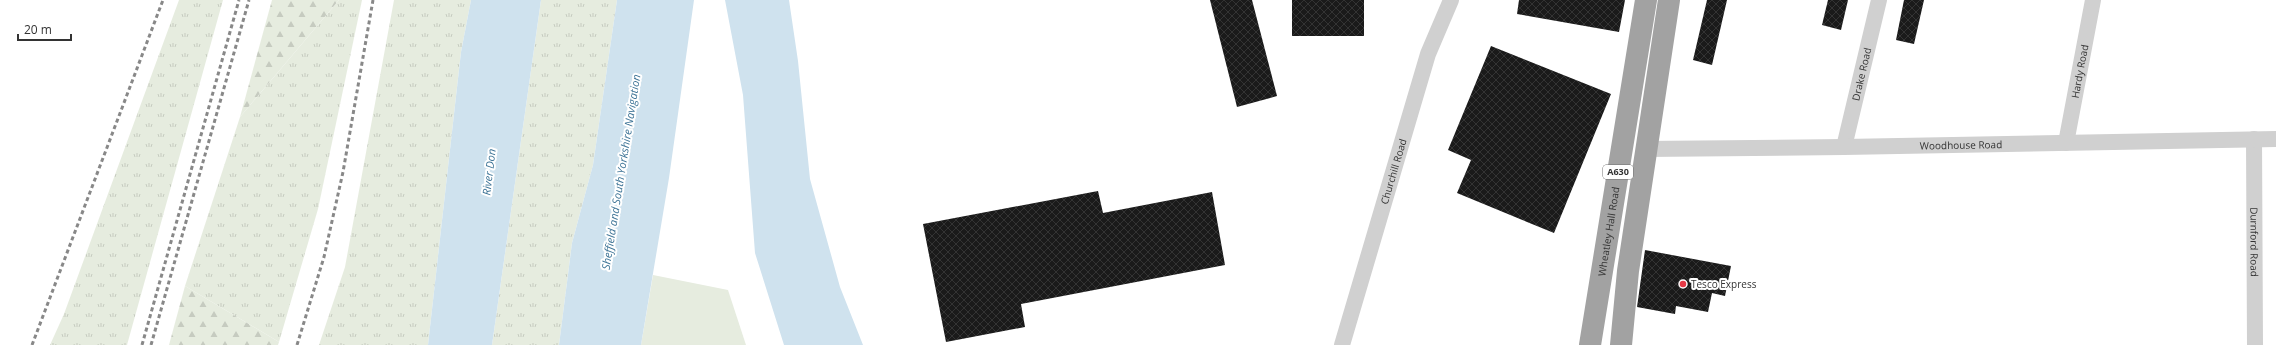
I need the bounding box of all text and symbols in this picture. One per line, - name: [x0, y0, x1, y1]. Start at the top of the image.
- scale bar: [18, 16, 71, 42]
- text: 20 m: [24, 21, 52, 38]
- street label: Hardy Road: [2068, 43, 2091, 99]
- street label: Drake Road: [1848, 46, 1874, 102]
- water label: Sheffield and South Yorkshire Navigation: [598, 73, 643, 271]
- street label: Churchill Road: [1377, 137, 1410, 206]
- street label: Woodhouse Road: [1920, 137, 2002, 153]
- water label: River Don: [478, 148, 499, 196]
- road number: A630: [1603, 165, 1633, 179]
- street label: Wheatley Hall Road: [1594, 186, 1623, 277]
- street label: Durnford Road: [2247, 207, 2262, 277]
- place label: Tesco Express: [1691, 277, 1757, 291]
- marker: Tesco Express: [1678, 279, 1688, 289]

